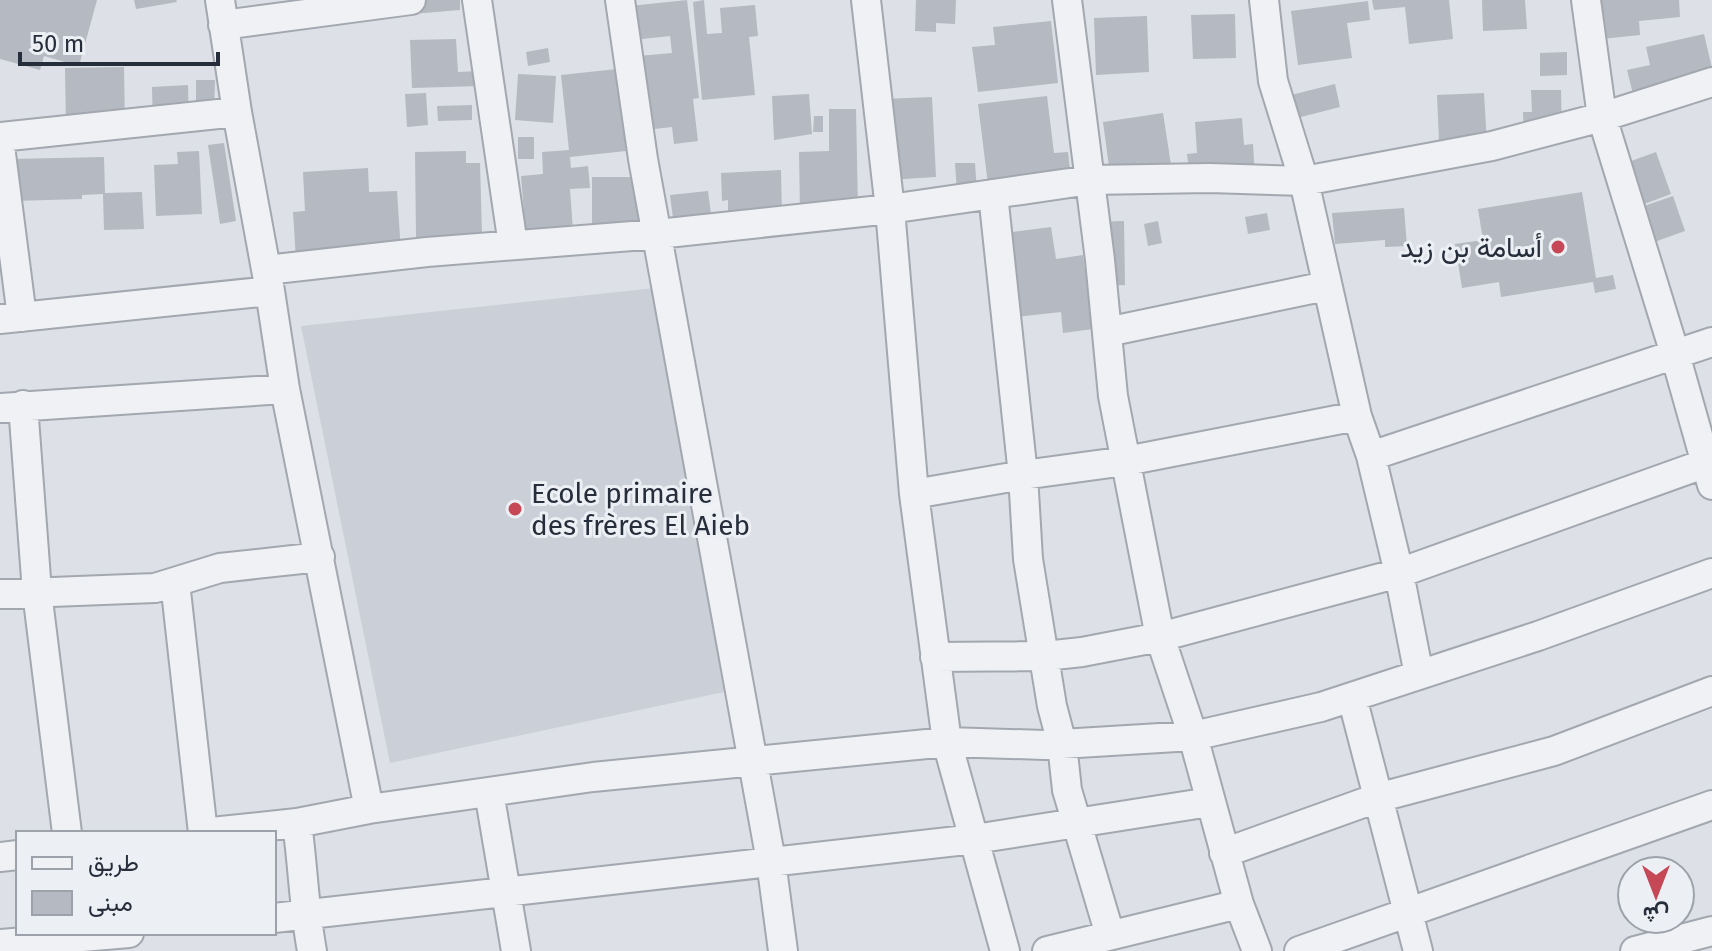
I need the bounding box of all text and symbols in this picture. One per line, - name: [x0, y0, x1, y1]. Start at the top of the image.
- scale bar: [20, 16, 218, 66]
- text: 50 m: [32, 30, 84, 58]
- place label: أسامة بن زيد: [1400, 231, 1542, 265]
- marker: أسامة بن زيد: [1549, 238, 1567, 256]
- place label: Ecole primaire des frères El Aieb: [531, 477, 750, 542]
- marker: Ecole primaire des frères El Aieb: [506, 500, 524, 518]
- legend: [16, 831, 276, 935]
- text: طريق: [88, 849, 139, 878]
- north arrow: [1616, 855, 1696, 935]
- text: مبنى: [88, 889, 133, 917]
- text: ش: [1643, 901, 1669, 928]

